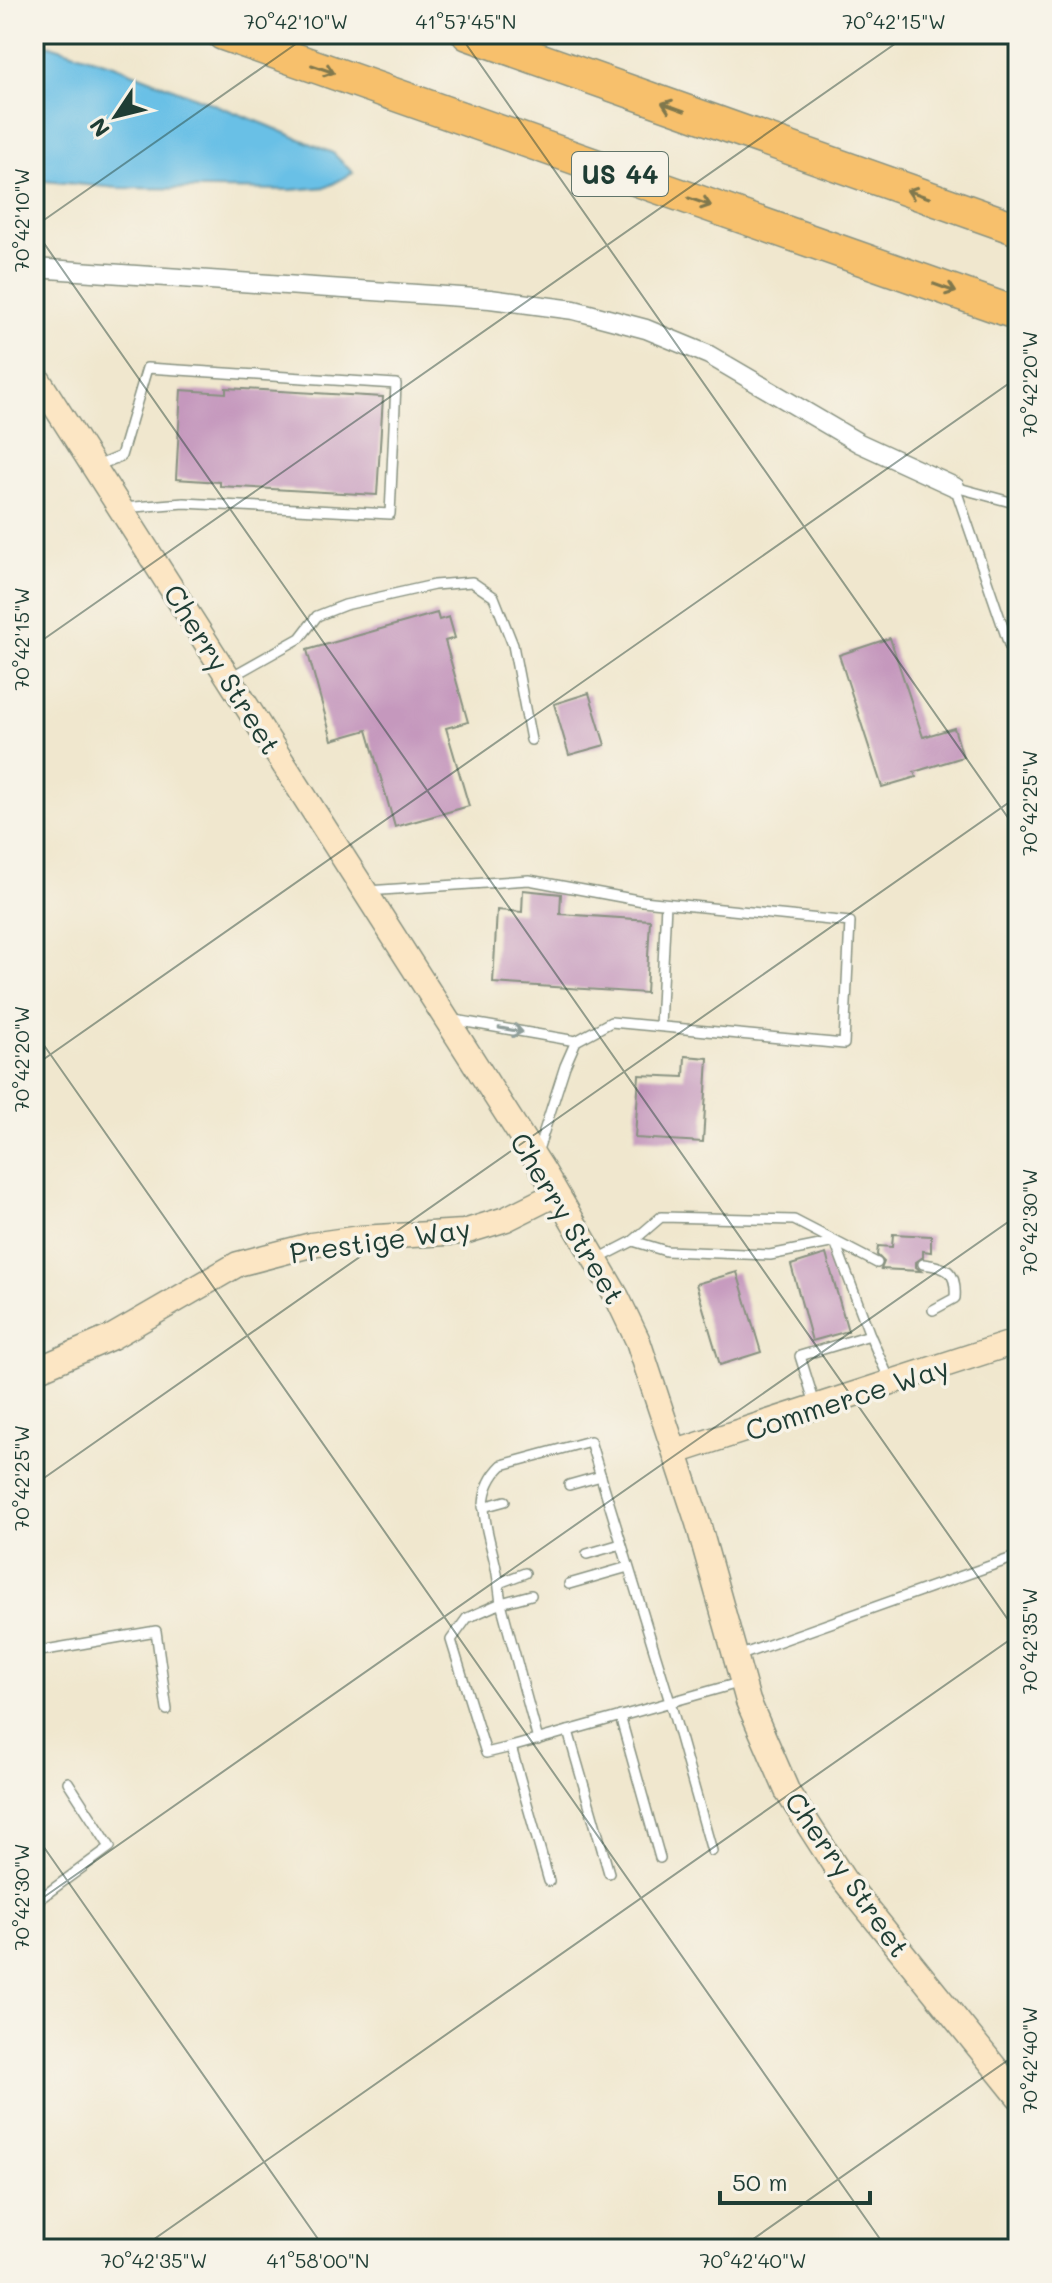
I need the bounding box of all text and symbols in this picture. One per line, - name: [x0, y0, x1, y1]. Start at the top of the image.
- text: 70°42'10"W: [244, 8, 348, 34]
- text: 41°57'45"N: [416, 8, 516, 34]
- text: 70°42'15"W: [842, 8, 946, 34]
- one-way arrow: [310, 63, 334, 77]
- north arrow: [76, 76, 156, 156]
- one-way arrow: [661, 99, 686, 114]
- text: N: [83, 113, 116, 143]
- road number: US 44: [572, 152, 668, 196]
- text: 70°42'10"W: [8, 168, 34, 272]
- one-way arrow: [906, 185, 931, 200]
- one-way arrow: [687, 195, 712, 210]
- one-way arrow: [932, 282, 957, 296]
- text: 70°42'20"W: [1016, 331, 1042, 437]
- street label: Cherry Street: [156, 577, 290, 761]
- text: 70°42'15"W: [8, 587, 34, 691]
- text: 70°42'25"W: [1016, 750, 1042, 856]
- text: 70°42'20"W: [8, 1006, 34, 1112]
- one-way arrow: [497, 1023, 523, 1038]
- street label: Cherry Street: [503, 1126, 633, 1310]
- text: 70°42'30"W: [1016, 1168, 1042, 1276]
- street label: Prestige Way: [287, 1209, 473, 1271]
- street label: Commerce Way: [741, 1348, 953, 1448]
- text: 70°42'25"W: [8, 1425, 34, 1531]
- text: 70°42'35"W: [1016, 1588, 1042, 1694]
- street label: Cherry Street: [778, 1784, 918, 1964]
- text: 70°42'30"W: [8, 1843, 34, 1951]
- text: 70°42'40"W: [1016, 2006, 1042, 2114]
- scale bar: [720, 2155, 870, 2205]
- text: 50 m: [732, 2166, 788, 2197]
- text: 70°42'35"W: [101, 2247, 207, 2273]
- text: 41°58'00"N: [266, 2247, 370, 2273]
- text: 70°42'40"W: [699, 2247, 807, 2273]

